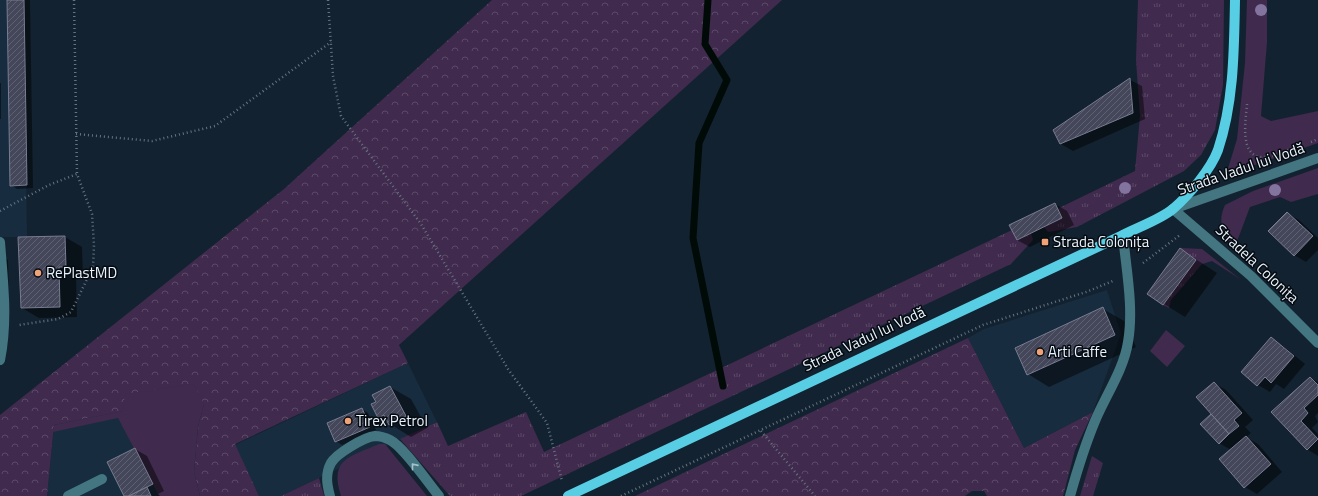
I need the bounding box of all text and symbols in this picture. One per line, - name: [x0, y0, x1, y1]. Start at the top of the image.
- street label: Strada Vadul lui Vodă: [1174, 136, 1308, 201]
- street label: Stradela Colonița: [1210, 219, 1305, 309]
- place label: Strada Colonița: [1053, 230, 1150, 253]
- marker: Strada Colonița: [1040, 237, 1050, 247]
- place label: RePlastMD: [46, 261, 117, 284]
- marker: RePlastMD: [33, 268, 43, 278]
- street label: Strada Vadul lui Vodă: [799, 300, 929, 377]
- place label: Arti Caffe: [1048, 340, 1107, 363]
- marker: Arti Caffe: [1035, 347, 1045, 357]
- place label: Tirex Petrol: [356, 409, 428, 432]
- marker: Tirex Petrol: [343, 416, 353, 426]
- one-way arrow: [412, 463, 419, 470]

